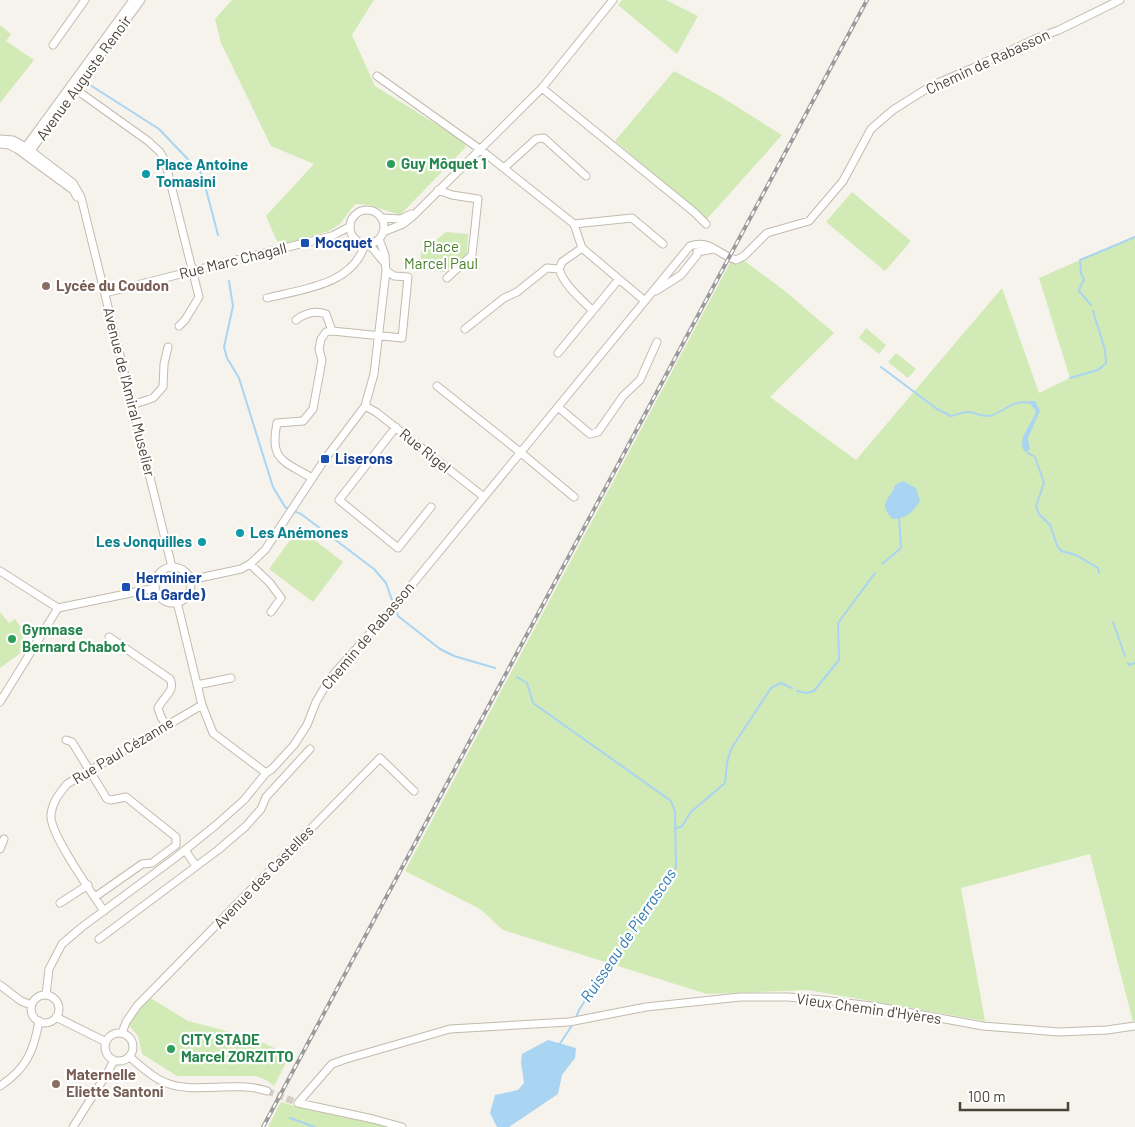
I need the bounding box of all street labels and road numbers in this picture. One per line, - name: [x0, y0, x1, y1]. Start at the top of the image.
- street label: Avenue Auguste Renoir: [32, 11, 135, 143]
- street label: Chemin de Rabasson: [923, 24, 1052, 98]
- street label: Rue Marc Chagall: [177, 238, 288, 282]
- street label: Avenue de l'Amiral Muselier: [100, 305, 160, 479]
- street label: Rue Rigel: [396, 424, 455, 476]
- street label: Chemin de Rabasson: [317, 578, 417, 693]
- street label: Rue Paul Cézanne: [69, 713, 176, 787]
- street label: Avenue des Castelles: [210, 821, 317, 931]
- street label: Vieux Chemin d'Hyères: [795, 989, 943, 1027]

